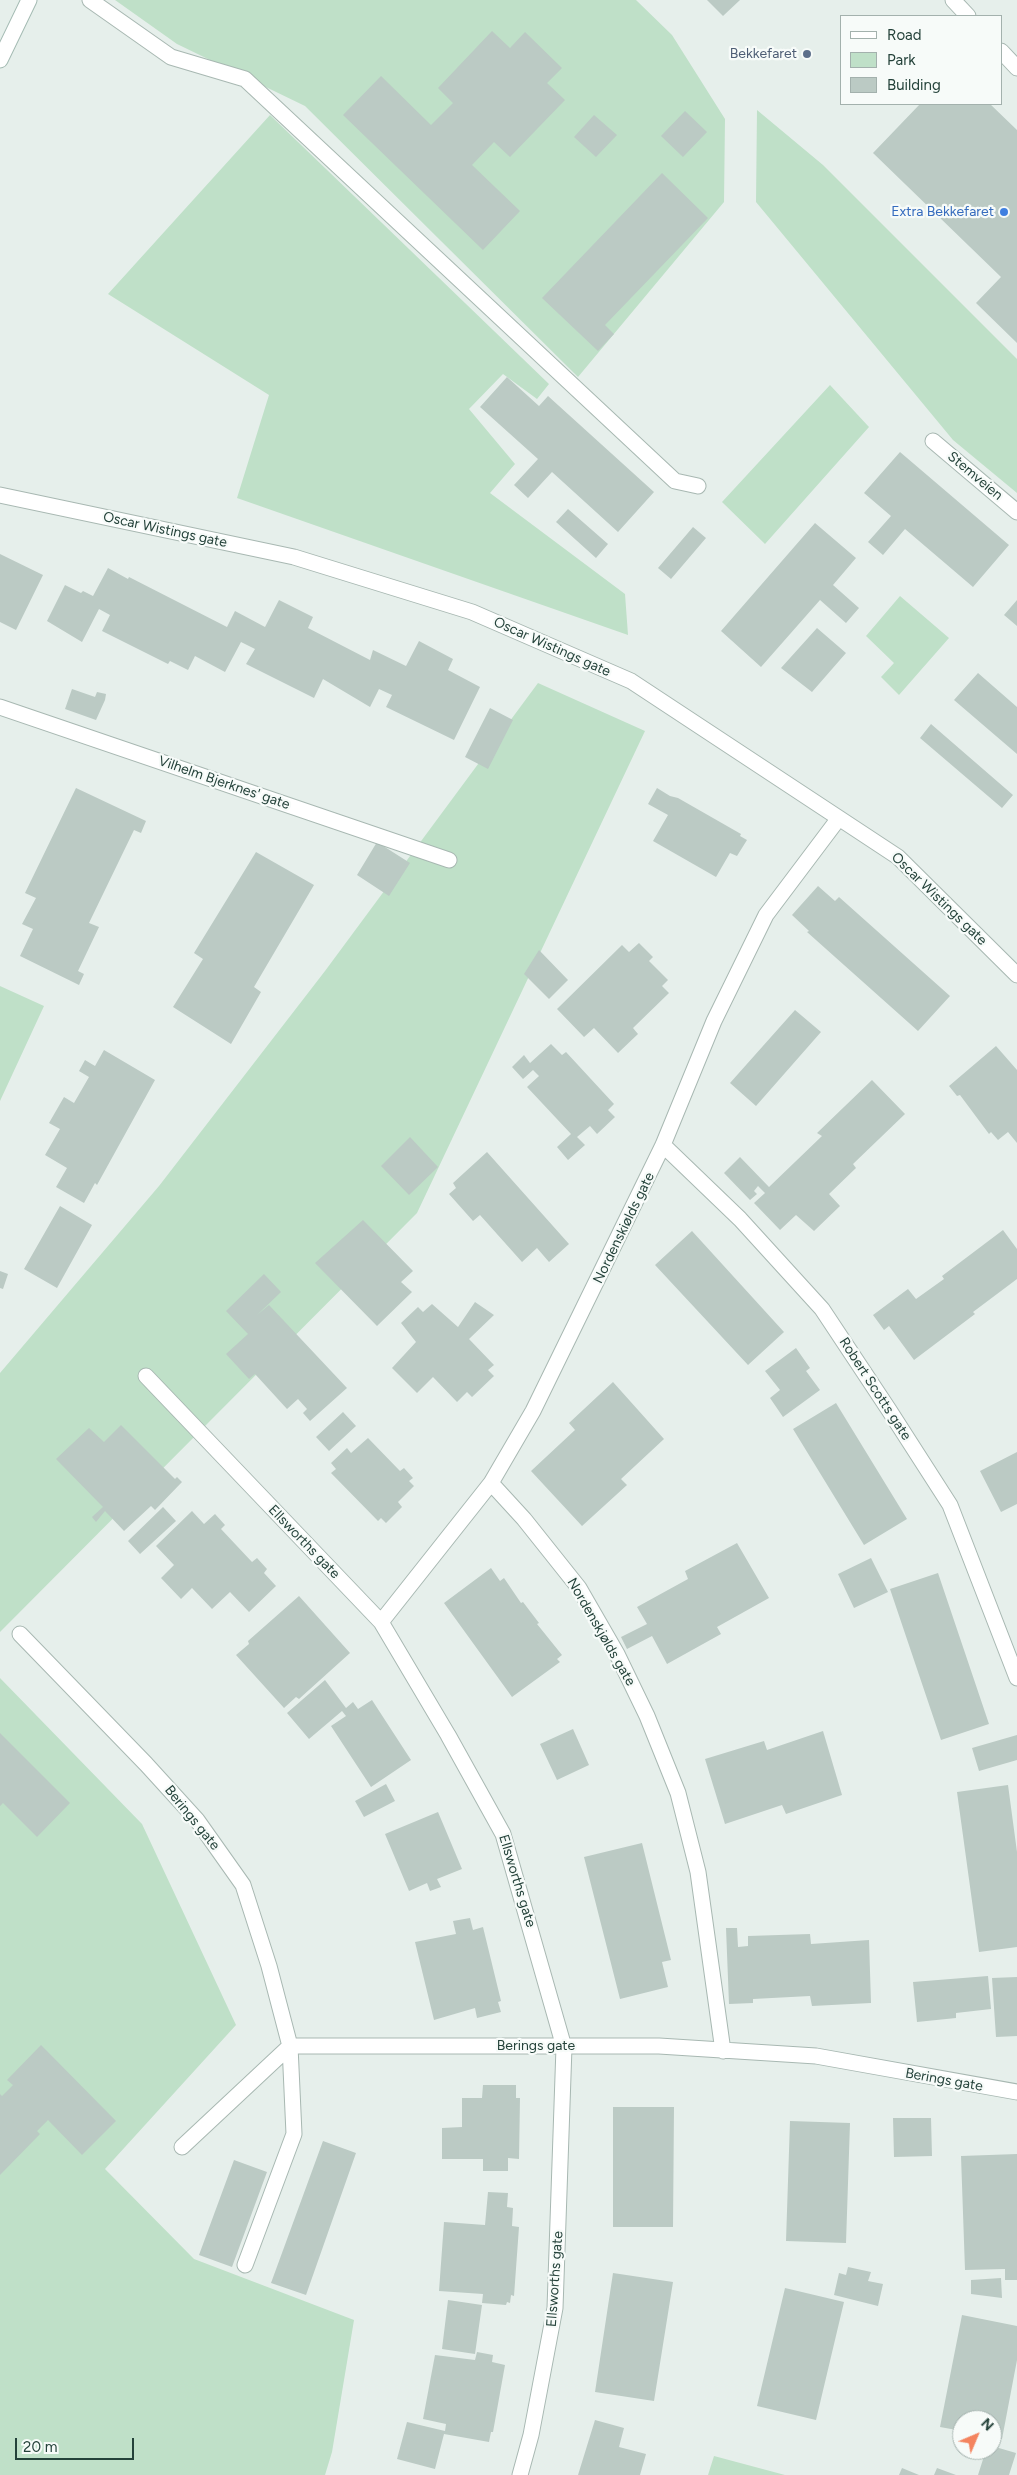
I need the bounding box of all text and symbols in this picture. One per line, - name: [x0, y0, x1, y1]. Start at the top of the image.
- legend: [840, 15, 1002, 105]
- text: Road: [887, 26, 922, 44]
- place label: Bekkefaret: [730, 46, 797, 62]
- marker: Bekkefaret: [801, 48, 813, 60]
- text: Park: [887, 51, 916, 69]
- text: Building: [887, 76, 941, 94]
- place label: Extra Bekkefaret: [891, 204, 994, 220]
- marker: Extra Bekkefaret: [998, 206, 1010, 218]
- street label: Stemveien: [944, 448, 1006, 504]
- street label: Oscar Wistings gate: [101, 509, 229, 551]
- street label: Oscar Wistings gate: [491, 614, 613, 680]
- street label: Vilhelm Bjerknes' gate: [156, 753, 292, 813]
- street label: Oscar Wistings gate: [888, 849, 990, 949]
- street label: Nordenskiølds gate: [590, 1170, 658, 1286]
- street label: Robert Scotts gate: [835, 1334, 915, 1444]
- street label: Ellsworths gate: [265, 1502, 343, 1582]
- street label: Nordenskjølds gate: [563, 1575, 639, 1689]
- street label: Berings gate: [161, 1782, 223, 1854]
- street label: Ellsworths gate: [495, 1833, 539, 1929]
- street label: Berings gate: [497, 2038, 575, 2054]
- street label: Berings gate: [904, 2065, 984, 2095]
- street label: Ellsworths gate: [543, 2231, 567, 2327]
- north arrow: [952, 2410, 1002, 2460]
- text: N: [977, 2415, 997, 2435]
- scale bar: [18, 2428, 136, 2460]
- text: 20 m: [23, 2438, 57, 2456]

